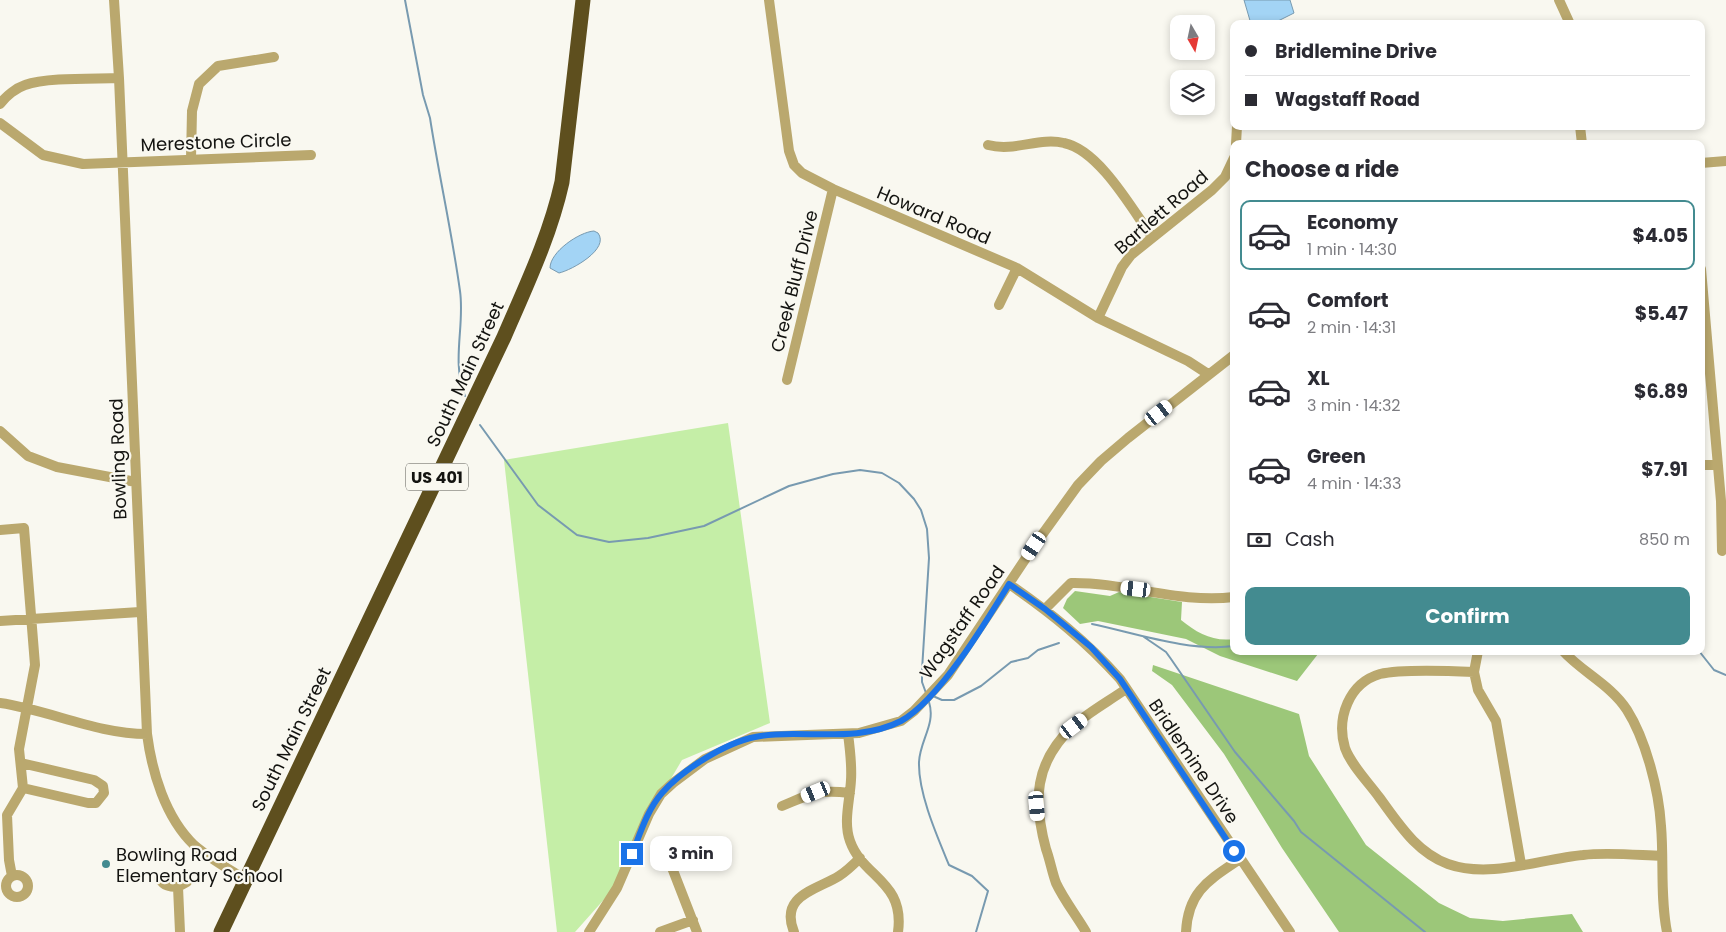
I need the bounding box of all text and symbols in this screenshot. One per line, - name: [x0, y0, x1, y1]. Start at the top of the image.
- north arrow: [1170, 15, 1215, 60]
- map controls: [1170, 15, 1215, 115]
- text: Bridlemine Drive: [1275, 38, 1437, 65]
- button: layers: [1170, 70, 1215, 115]
- text: Wagstaff Road: [1275, 86, 1420, 113]
- street label: Merestone Circle: [140, 127, 292, 157]
- text: Choose a ride: [1245, 154, 1399, 185]
- street label: Bartlett Road: [1109, 164, 1213, 260]
- street label: Howard Road: [873, 180, 995, 250]
- street label: Creek Bluff Drive: [764, 207, 824, 355]
- text: Economy: [1307, 209, 1398, 236]
- icon: car: [1247, 213, 1292, 258]
- text: $4.05: [1633, 222, 1688, 249]
- text: 1 min · 14:30: [1307, 238, 1397, 261]
- text: Comfort: [1307, 287, 1389, 314]
- icon: car: [1247, 291, 1292, 336]
- street label: South Main Street: [420, 297, 510, 451]
- text: $5.47: [1635, 300, 1688, 327]
- text: 2 min · 14:31: [1307, 316, 1396, 339]
- text: XL: [1307, 365, 1330, 392]
- icon: car: [1247, 369, 1292, 414]
- text: $6.89: [1634, 378, 1688, 405]
- text: 3 min · 14:32: [1307, 394, 1401, 417]
- street label: Bowling Road: [103, 398, 133, 520]
- car: [1142, 398, 1175, 428]
- text: Green: [1307, 443, 1366, 470]
- icon: car: [1247, 447, 1292, 492]
- text: $7.91: [1641, 456, 1688, 483]
- road number: US 401: [406, 464, 468, 491]
- text: 4 min · 14:33: [1307, 472, 1401, 495]
- icon: cash: [1245, 526, 1273, 554]
- text: Cash: [1285, 526, 1335, 553]
- text: 850 m: [1639, 528, 1690, 551]
- car: [1019, 529, 1048, 563]
- street label: Wagstaff Road: [913, 560, 1011, 684]
- car: [1120, 580, 1151, 598]
- button: Confirm: [1245, 587, 1690, 645]
- street label: South Main Street: [245, 663, 337, 815]
- street label: Bridlemine Drive: [1143, 694, 1245, 828]
- car: [1057, 711, 1090, 741]
- car: [799, 779, 832, 805]
- car: [1028, 790, 1045, 822]
- callout: 3 min: [650, 836, 732, 872]
- route start: [1223, 840, 1245, 862]
- place label: Bowling Road Elementary School: [116, 842, 283, 888]
- text: 3 min: [668, 842, 714, 865]
- route end: [621, 843, 643, 865]
- marker: Bowling Road Elementary School: [100, 858, 112, 870]

